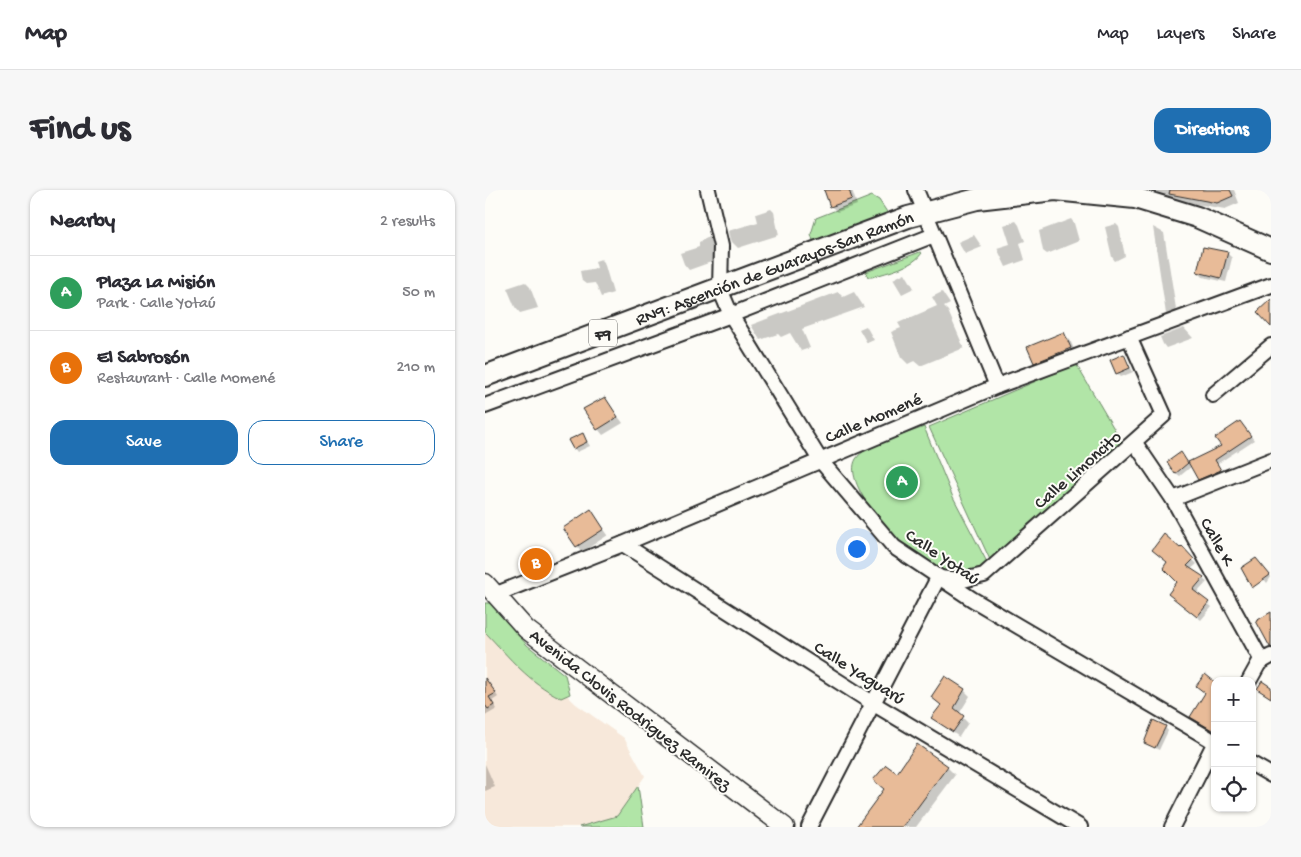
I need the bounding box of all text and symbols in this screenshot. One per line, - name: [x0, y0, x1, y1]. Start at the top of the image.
- text: Map: [25, 20, 67, 49]
- text: Map: [1097, 24, 1129, 45]
- text: Layers: [1157, 24, 1204, 45]
- text: Share: [1232, 24, 1276, 45]
- button: Directions: [1154, 108, 1271, 153]
- text: Find us: [30, 110, 130, 151]
- street label: RN9: Ascención de Guarayos-San Ramón: [633, 208, 917, 331]
- text: Nearby: [50, 210, 115, 235]
- text: 2 results: [380, 213, 435, 232]
- text: Plaza La Misión: [97, 272, 215, 295]
- text: A: [61, 284, 71, 303]
- text: 50 m: [402, 284, 435, 303]
- text: Park · Calle Yotaú: [97, 295, 215, 314]
- road number: F9: [589, 320, 617, 346]
- text: El Sabrosón: [97, 347, 189, 370]
- text: B: [62, 359, 70, 378]
- text: 210 m: [396, 359, 435, 378]
- text: Restaurant · Calle Momené: [97, 370, 275, 389]
- street label: Calle Momené: [822, 389, 926, 449]
- button: Save: [50, 420, 238, 465]
- button: Share: [248, 420, 435, 465]
- street label: Calle Limoncito: [1031, 427, 1127, 515]
- pin: A: [886, 463, 918, 501]
- street label: Calle K: [1194, 515, 1238, 571]
- street label: Calle Yotaú: [901, 526, 983, 591]
- your location: [844, 536, 870, 562]
- pin: B: [520, 545, 552, 583]
- street label: Avenida Clovis Rodriguez Ramirez: [524, 626, 735, 797]
- street label: Calle Yaguarú: [809, 638, 908, 711]
- map controls: [1211, 677, 1256, 812]
- button: +: [1211, 677, 1256, 722]
- button: −: [1211, 722, 1256, 767]
- button: locate: [1211, 767, 1256, 812]

